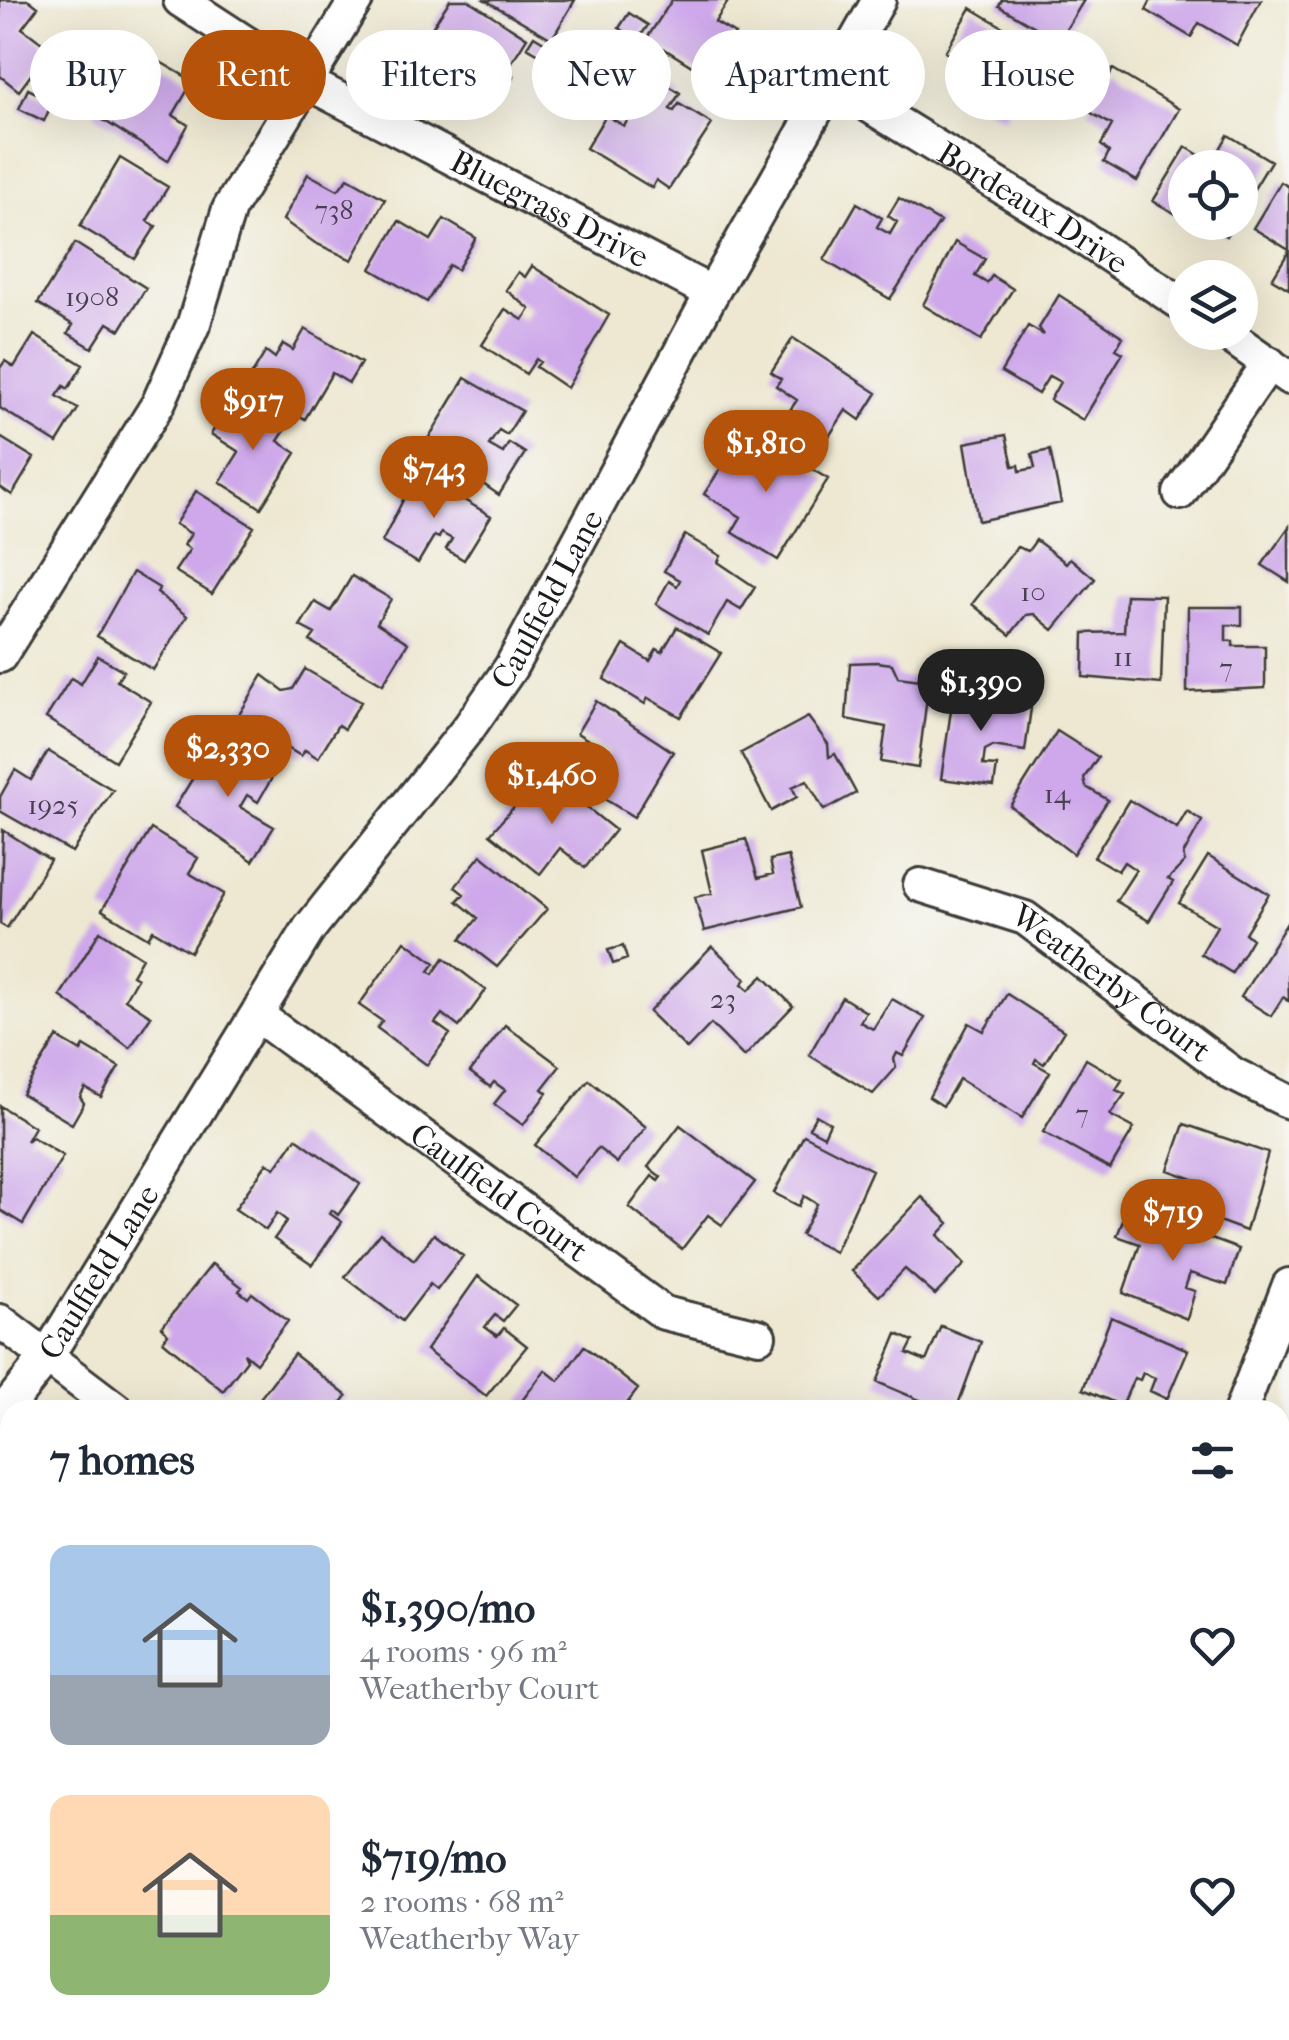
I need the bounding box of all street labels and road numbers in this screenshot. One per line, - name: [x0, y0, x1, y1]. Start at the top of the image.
- street label: Bordeaux Drive: [931, 134, 1135, 282]
- street label: Bluegrass Drive: [444, 143, 655, 276]
- street label: Caulfield Lane: [484, 503, 611, 696]
- street label: Weatherby Court: [1003, 896, 1218, 1070]
- street label: Caulfield Court: [403, 1116, 595, 1270]
- street label: Caulfield Lane: [32, 1178, 167, 1366]

